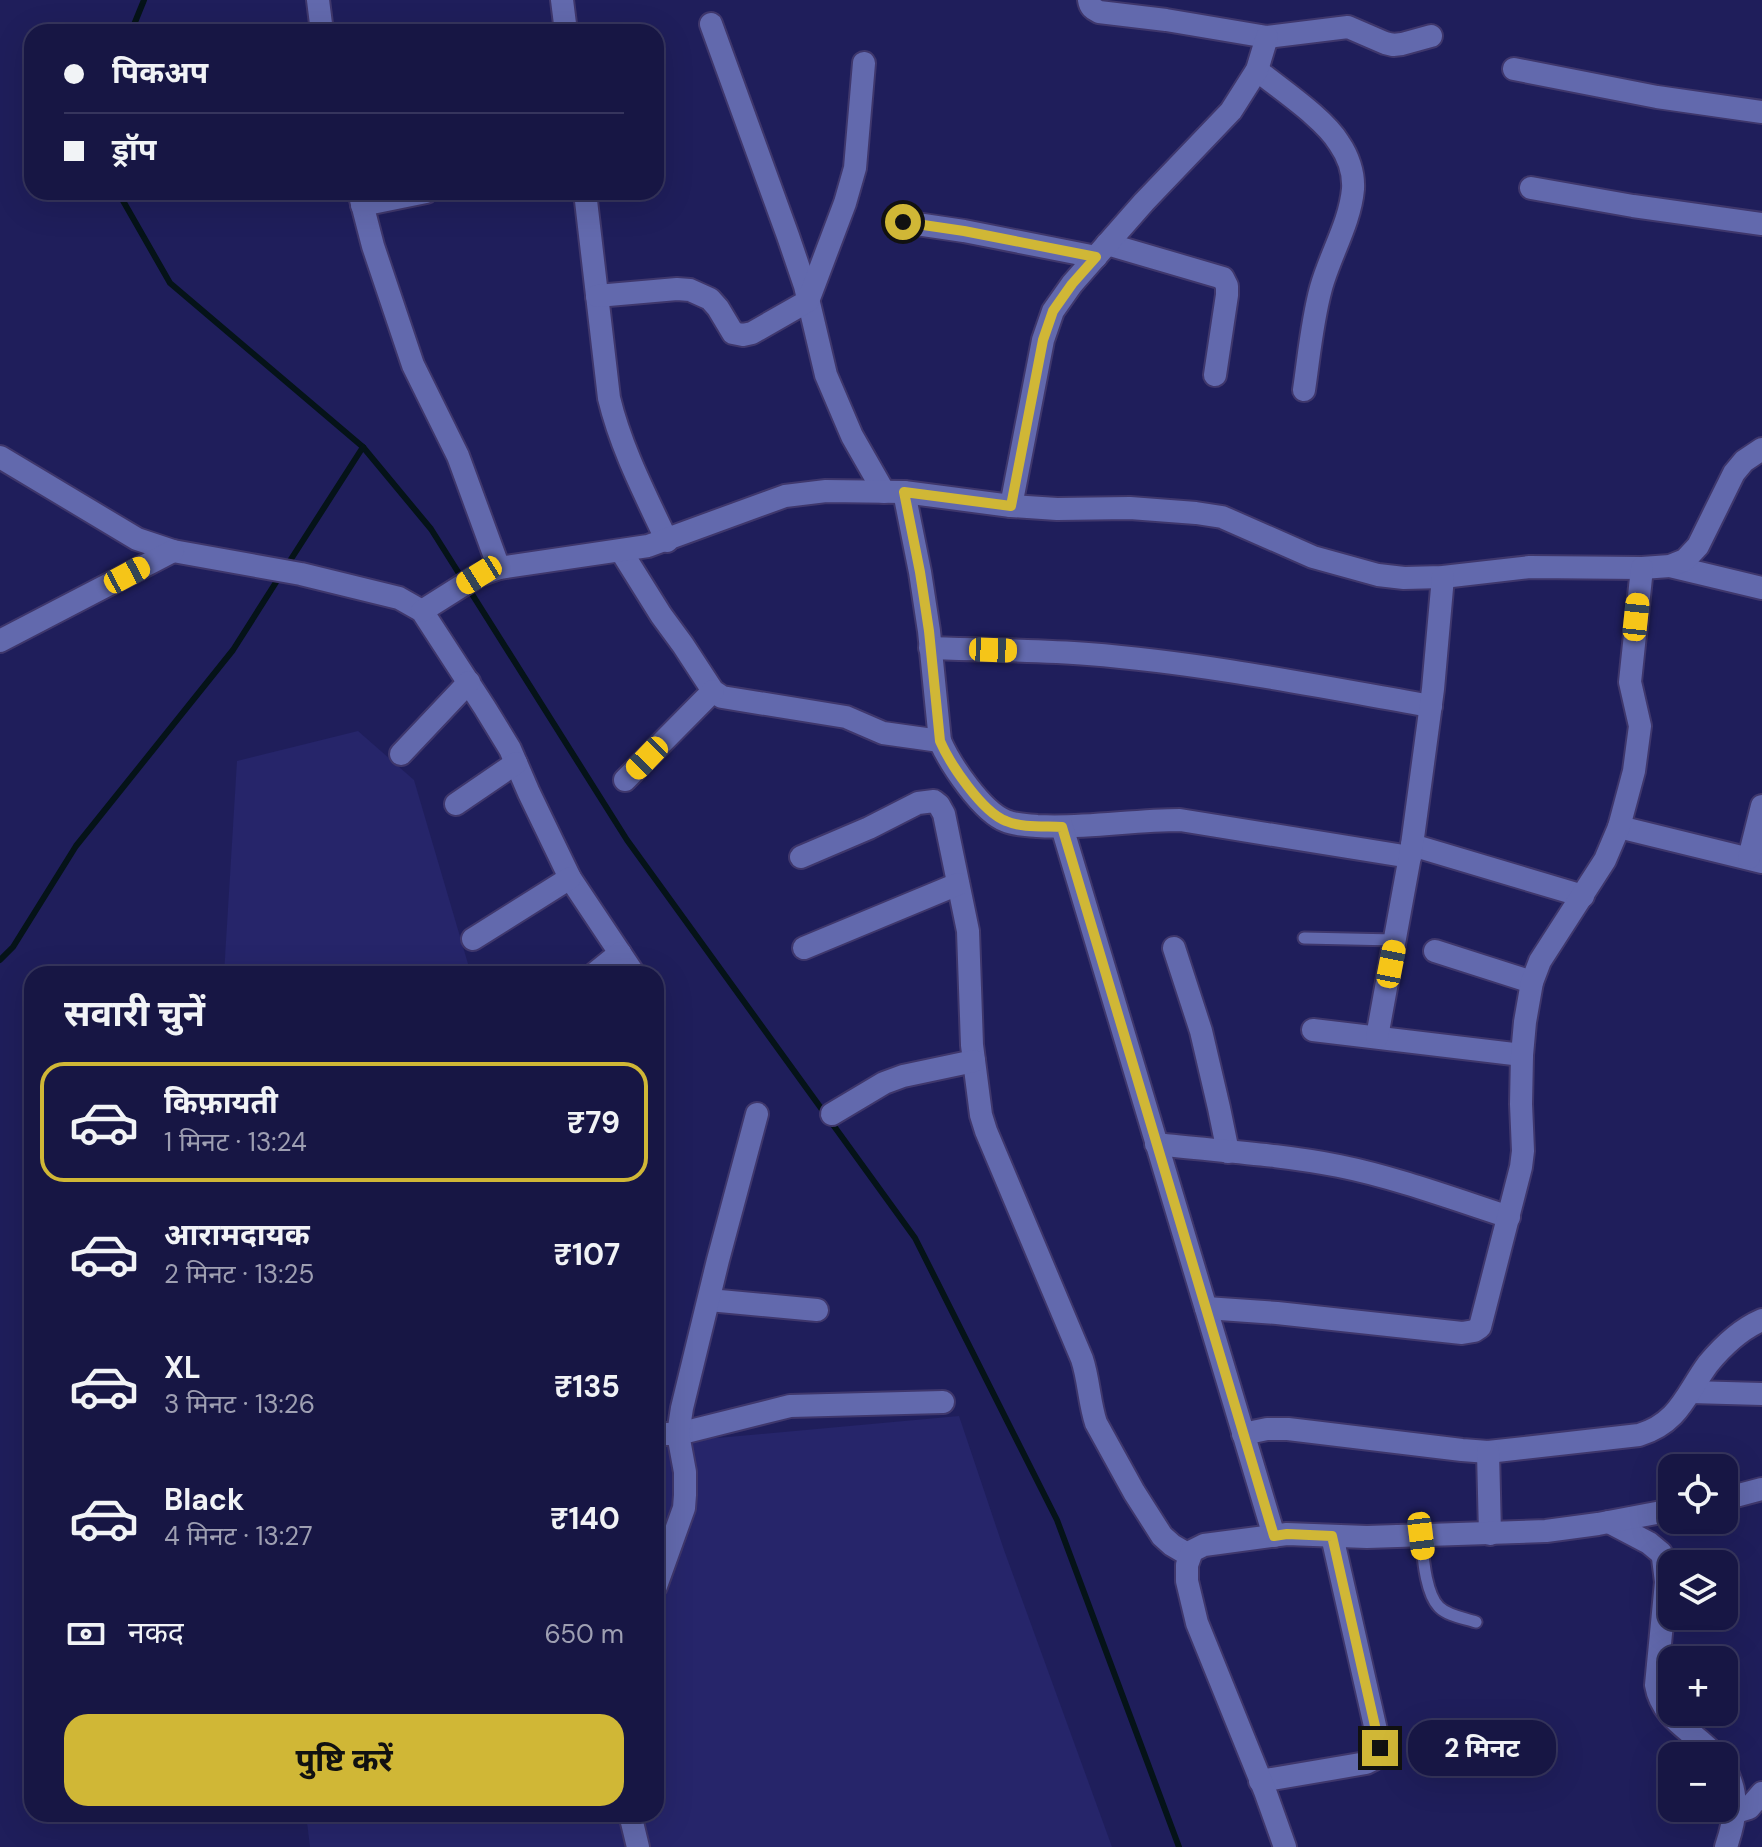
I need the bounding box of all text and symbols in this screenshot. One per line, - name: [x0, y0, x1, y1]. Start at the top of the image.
- text: पिकअप: [112, 53, 208, 92]
- text: ड्रॉप: [112, 130, 156, 169]
- route start: [885, 204, 921, 240]
- car: [452, 552, 506, 598]
- car: [100, 553, 154, 597]
- car: [1622, 592, 1650, 642]
- car: [969, 637, 1017, 663]
- car: [622, 732, 672, 784]
- car: [1375, 938, 1407, 990]
- text: सवारी चुनें: [64, 990, 205, 1037]
- text: किफ़ायती: [164, 1083, 278, 1122]
- icon: car: [68, 1086, 140, 1158]
- text: ₹79: [567, 1103, 620, 1142]
- text: 1 मिनट · 13:24: [164, 1125, 307, 1159]
- text: आरामदायक: [164, 1215, 310, 1254]
- icon: car: [68, 1218, 140, 1290]
- text: ₹107: [554, 1235, 620, 1274]
- text: 2 मिनट · 13:25: [164, 1257, 314, 1291]
- text: XL: [164, 1348, 201, 1387]
- icon: car: [68, 1350, 140, 1422]
- text: ₹135: [554, 1367, 620, 1406]
- text: 3 मिनट · 13:26: [164, 1387, 315, 1421]
- map controls: [1658, 1454, 1738, 1822]
- button: locate: [1658, 1454, 1738, 1534]
- text: Black: [164, 1480, 244, 1519]
- icon: car: [68, 1482, 140, 1554]
- text: ₹140: [550, 1499, 620, 1538]
- car: [1406, 1511, 1436, 1561]
- text: 4 मिनट · 13:27: [164, 1519, 313, 1553]
- button: layers: [1658, 1550, 1738, 1630]
- icon: cash: [64, 1612, 108, 1656]
- text: नकद: [128, 1613, 184, 1652]
- text: 650 m: [544, 1617, 624, 1651]
- button: +: [1658, 1646, 1738, 1726]
- button: पुष्टि करें: [64, 1714, 624, 1806]
- callout: 2 मिनट: [1408, 1720, 1556, 1776]
- route end: [1362, 1730, 1398, 1766]
- text: 2 मिनट: [1444, 1731, 1520, 1765]
- button: −: [1658, 1742, 1738, 1822]

